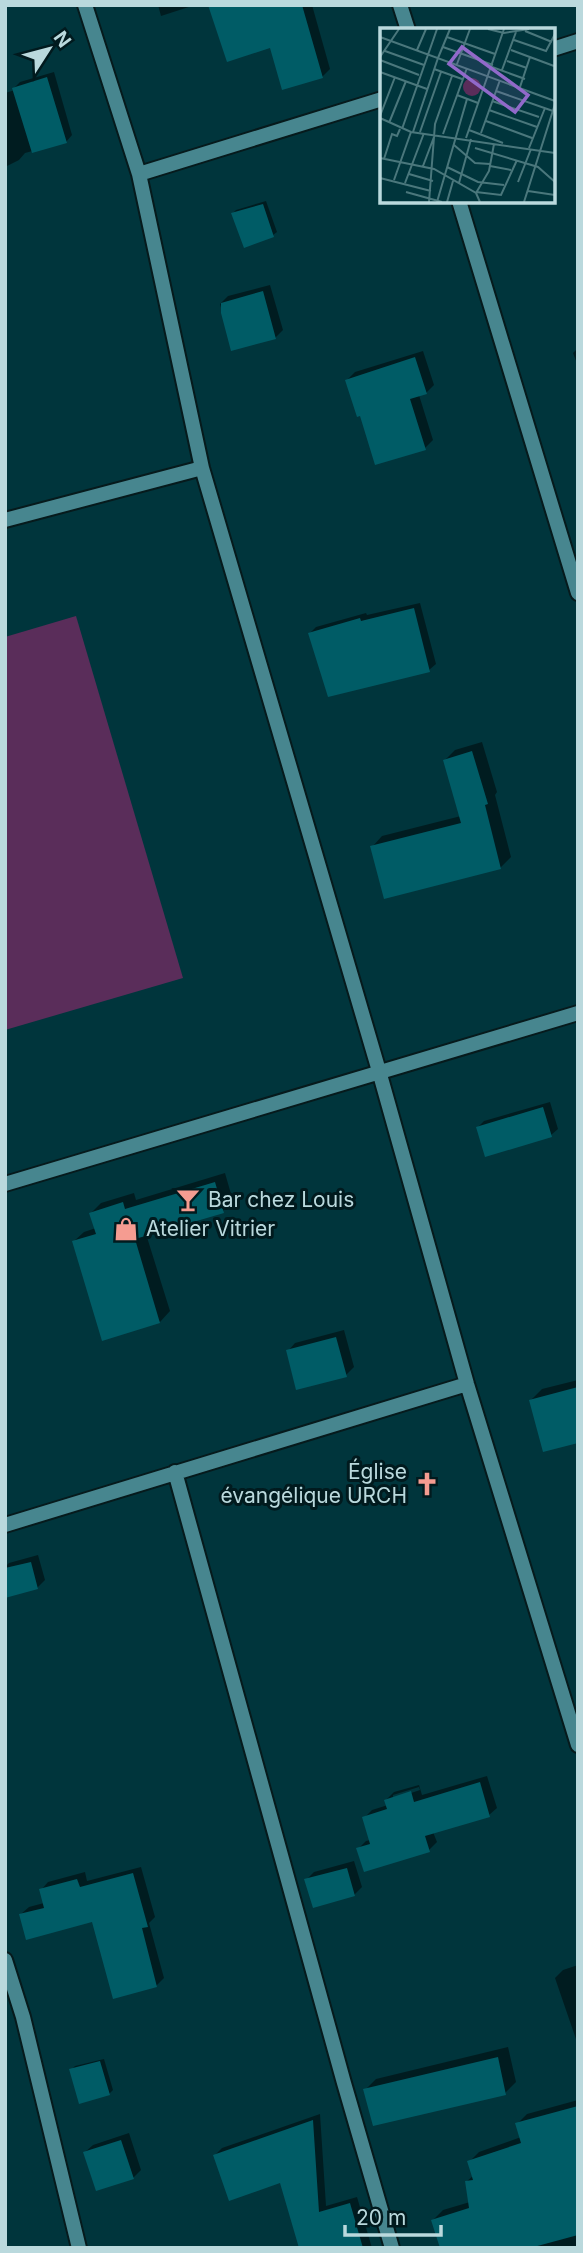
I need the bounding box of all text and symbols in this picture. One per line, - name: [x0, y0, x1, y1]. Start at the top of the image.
- north arrow: [14, 14, 84, 84]
- text: N: [49, 27, 76, 52]
- inset map: [380, 28, 555, 203]
- bar icon: Bar chez Louis: [174, 1186, 202, 1214]
- place label: Bar chez Louis: [208, 1187, 354, 1212]
- shop icon: Atelier Vitrier: [112, 1215, 140, 1243]
- place label: Atelier Vitrier: [146, 1216, 275, 1241]
- place label: Église évangélique URCH: [220, 1458, 407, 1508]
- church icon: Église évangélique URCH: [413, 1470, 441, 1498]
- scale bar: [345, 2194, 441, 2238]
- text: 20 m: [356, 2205, 406, 2230]

